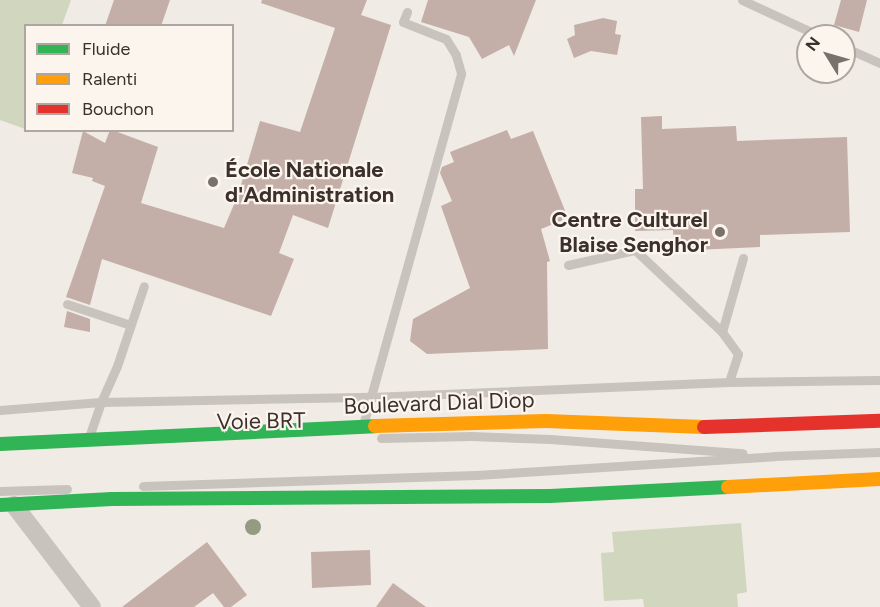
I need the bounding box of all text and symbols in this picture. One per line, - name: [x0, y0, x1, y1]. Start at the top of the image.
- legend: [24, 24, 234, 132]
- north arrow: [796, 24, 856, 84]
- text: N: [802, 33, 824, 55]
- text: Fluide: [82, 38, 130, 60]
- text: Ralenti: [82, 68, 137, 90]
- text: Bouchon: [82, 98, 154, 120]
- place label: École Nationale d'Administration: [225, 156, 394, 208]
- marker: École Nationale d'Administration: [206, 175, 220, 189]
- place label: Centre Culturel Blaise Senghor: [552, 206, 708, 258]
- marker: Centre Culturel Blaise Senghor: [713, 225, 727, 239]
- street label: Boulevard Dial Diop: [343, 386, 535, 420]
- street label: Voie BRT: [216, 407, 306, 435]

